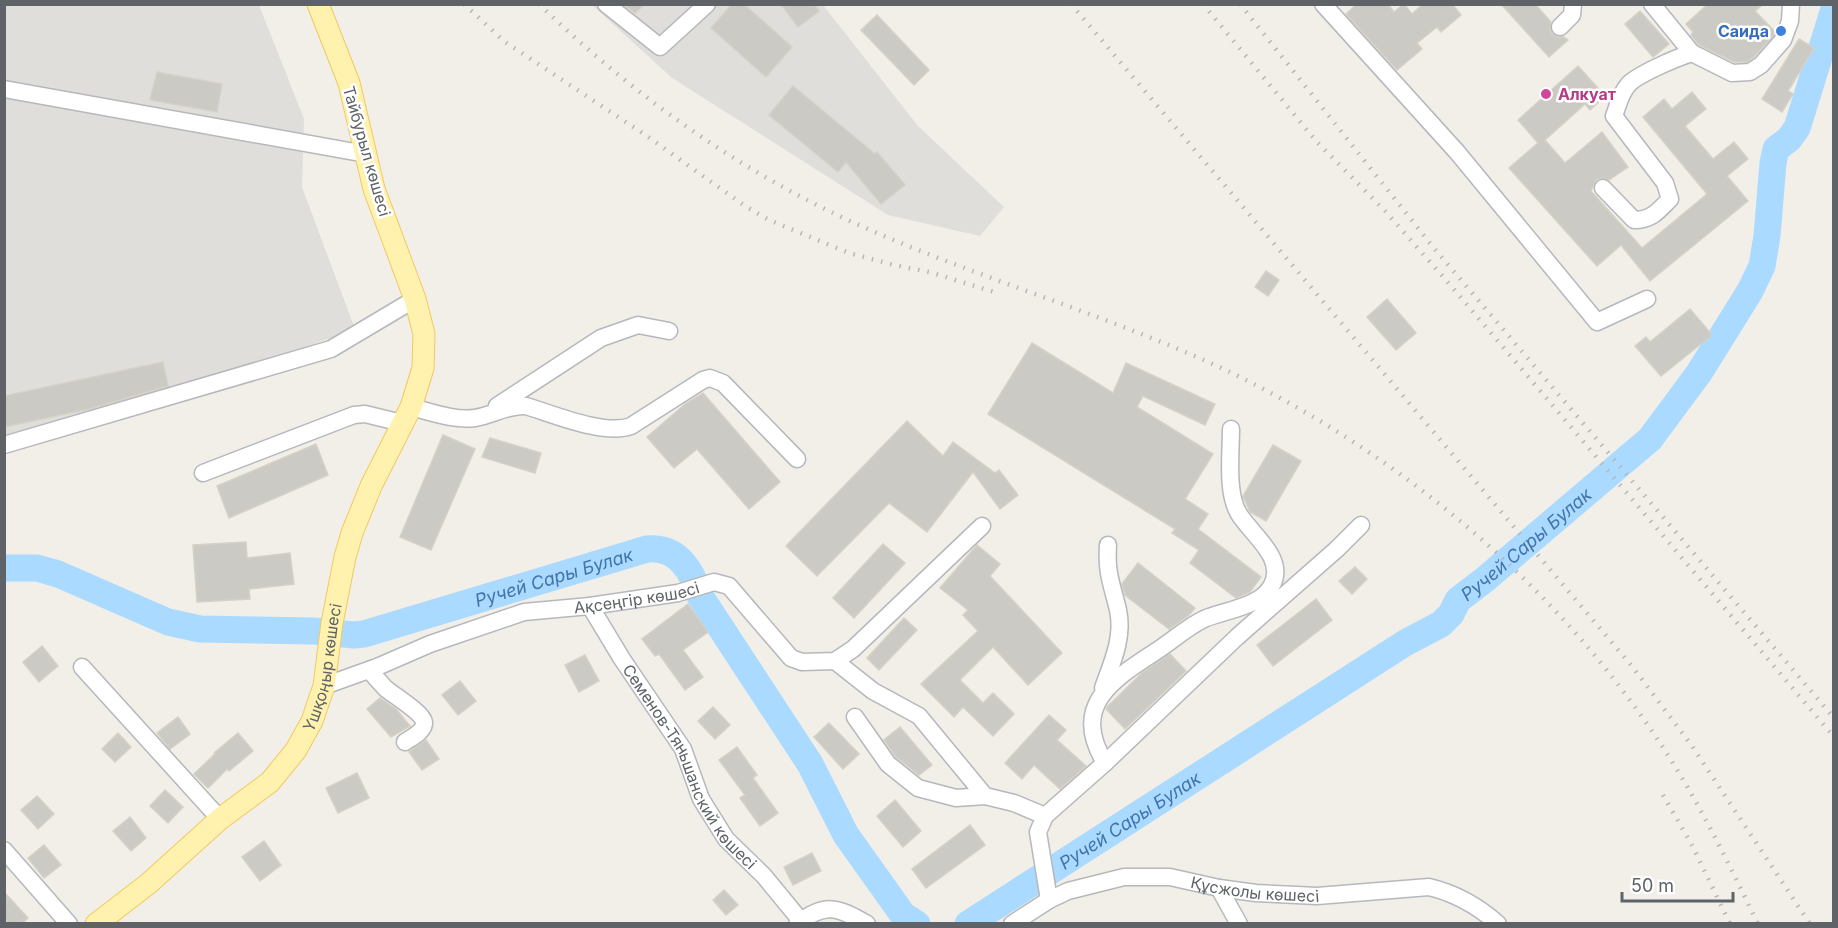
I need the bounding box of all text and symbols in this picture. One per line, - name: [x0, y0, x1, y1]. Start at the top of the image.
- place label: Саида: [1718, 21, 1769, 41]
- marker: Саида: [1774, 24, 1788, 38]
- street label: Тайбурыл көшесі: [339, 83, 395, 219]
- place label: Алкуат: [1558, 84, 1616, 104]
- marker: Алкуат: [1539, 87, 1553, 101]
- water label: Ручей Сары Булак: [1456, 483, 1596, 605]
- water label: Ручей Сары Булак: [472, 543, 636, 611]
- street label: Ақсеңгір көшесі: [573, 577, 702, 617]
- street label: Үшқоңыр көшесі: [298, 602, 346, 735]
- street label: Семенов-Тяньшанский көшесі: [618, 660, 761, 873]
- water label: Ручей Сары Булак: [1055, 766, 1205, 873]
- scale bar: [1622, 865, 1733, 903]
- street label: Құсжолы көшесі: [1189, 872, 1320, 906]
- text: 50 m: [1631, 875, 1674, 896]

